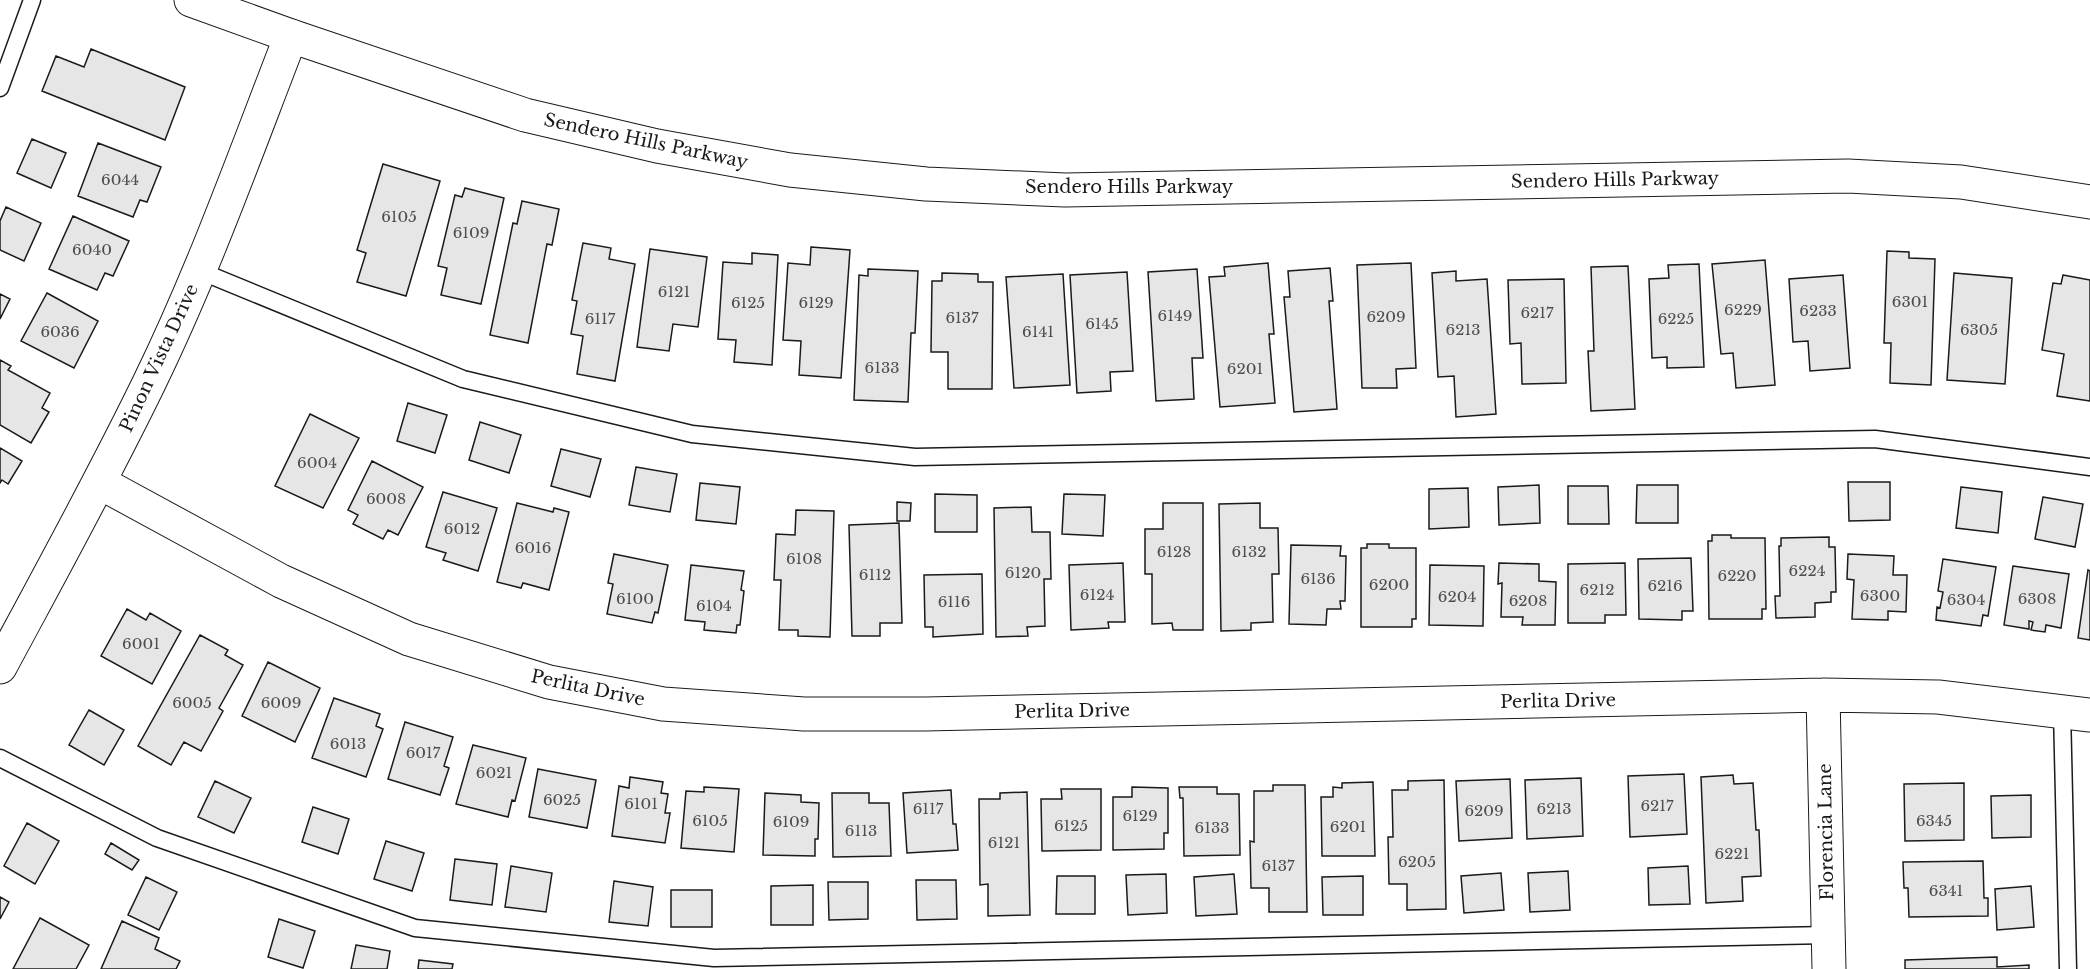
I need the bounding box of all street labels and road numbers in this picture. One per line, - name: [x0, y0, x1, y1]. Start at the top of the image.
- street label: Sendero Hills Parkway: [542, 109, 750, 173]
- street label: Sendero Hills Parkway: [1511, 167, 1720, 193]
- street label: Sendero Hills Parkway: [1025, 176, 1233, 198]
- street label: Pinon Vista Drive: [115, 280, 203, 436]
- street label: Perlita Drive: [529, 665, 647, 711]
- street label: Perlita Drive: [1500, 689, 1616, 713]
- street label: Perlita Drive: [1014, 699, 1130, 723]
- street label: Florencia Lane: [1814, 763, 1838, 901]

